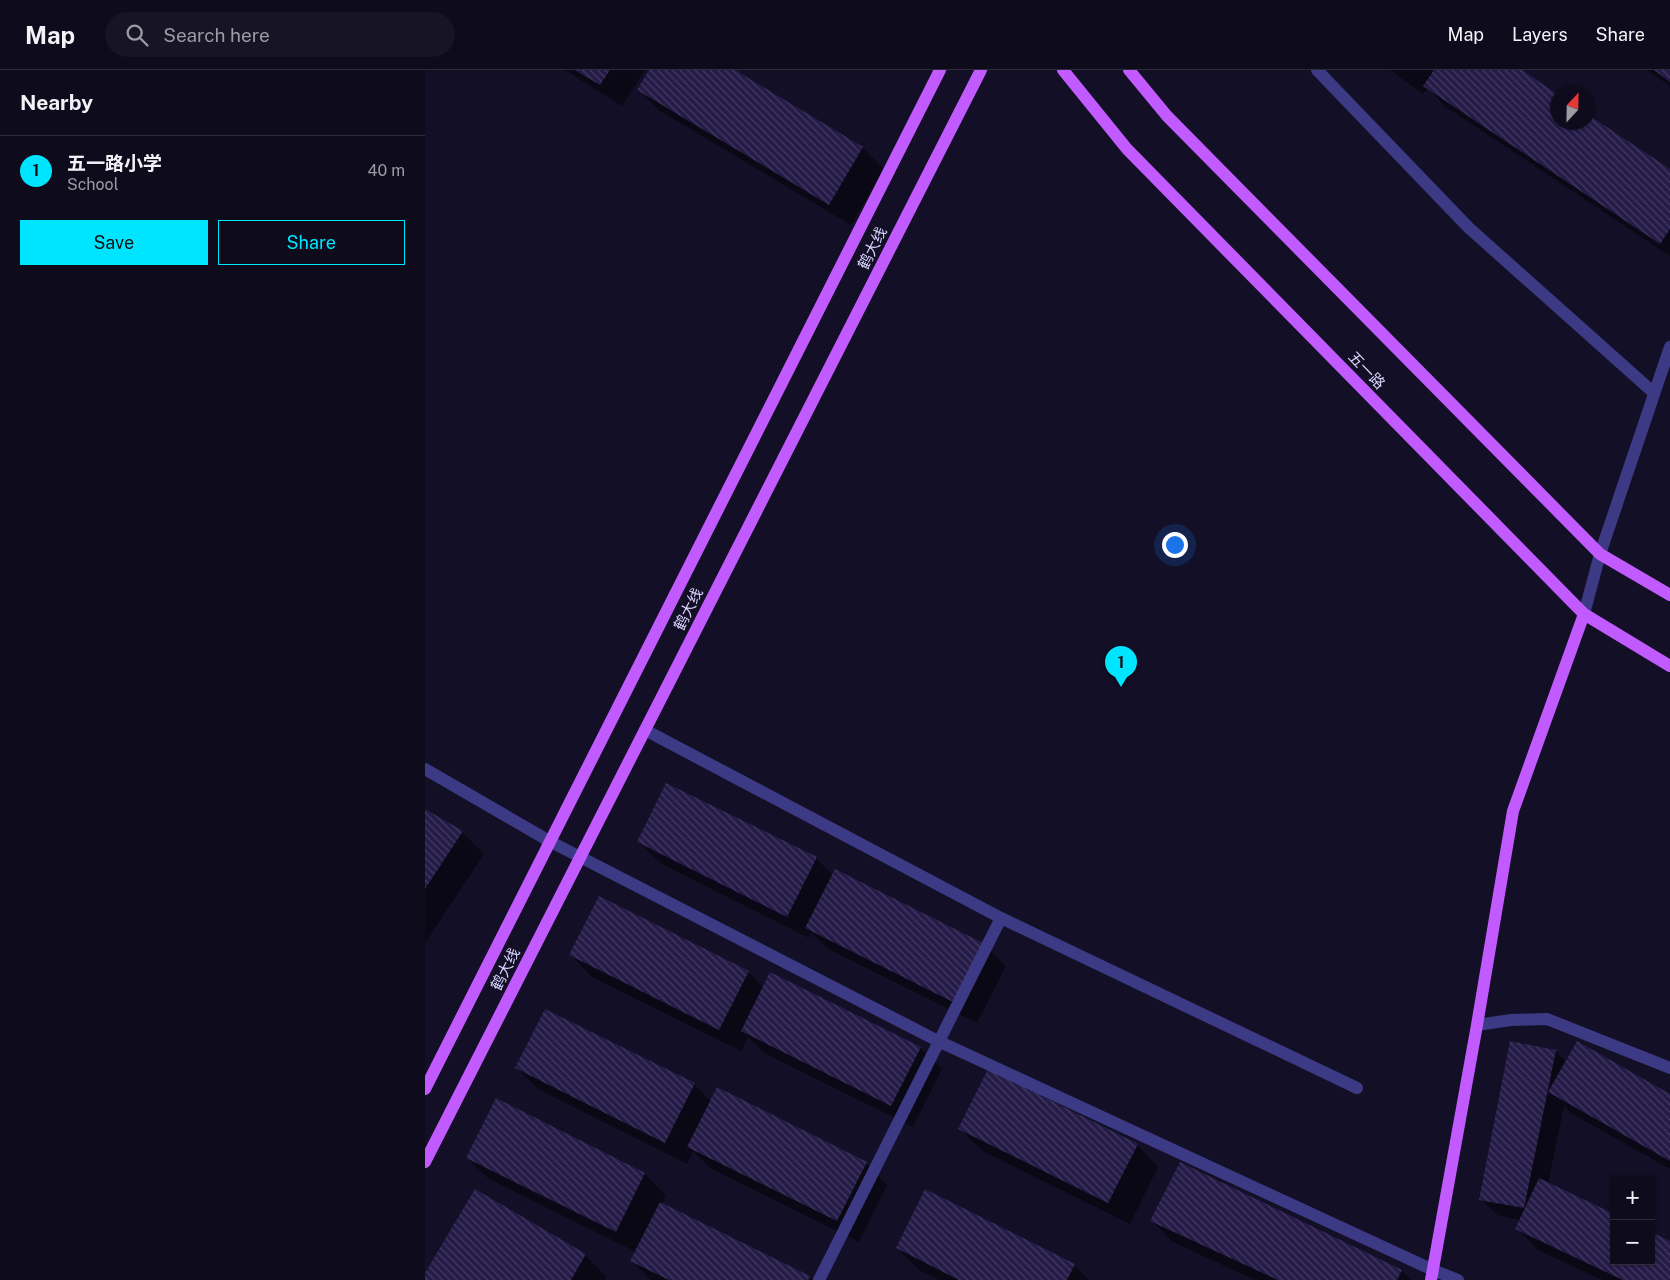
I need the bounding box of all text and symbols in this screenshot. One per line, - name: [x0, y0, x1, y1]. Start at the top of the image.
- search box: [105, 12, 455, 57]
- text: Map: [25, 21, 75, 49]
- icon: search: [123, 21, 151, 49]
- text: Search here: [163, 24, 270, 46]
- text: Map: [1448, 24, 1484, 45]
- text: Layers: [1512, 24, 1568, 45]
- text: Share: [1596, 24, 1645, 45]
- north arrow: [1550, 85, 1595, 130]
- text: Nearby: [20, 90, 93, 115]
- text: 五一路小学: [67, 152, 162, 174]
- text: 1: [33, 161, 39, 180]
- text: 40 m: [367, 161, 405, 180]
- text: School: [67, 175, 118, 194]
- button: Save: [20, 220, 208, 265]
- button: Share: [218, 220, 405, 265]
- street label: 鹤大线: [854, 224, 890, 272]
- street label: 五一路: [1345, 348, 1389, 392]
- your location: [1162, 532, 1188, 558]
- street label: 鹤大线: [670, 585, 706, 633]
- pin: 1: [1105, 646, 1137, 687]
- street label: 鹤大线: [487, 945, 523, 993]
- map controls: [1610, 1175, 1655, 1265]
- button: +: [1610, 1175, 1655, 1220]
- button: −: [1610, 1220, 1655, 1265]

